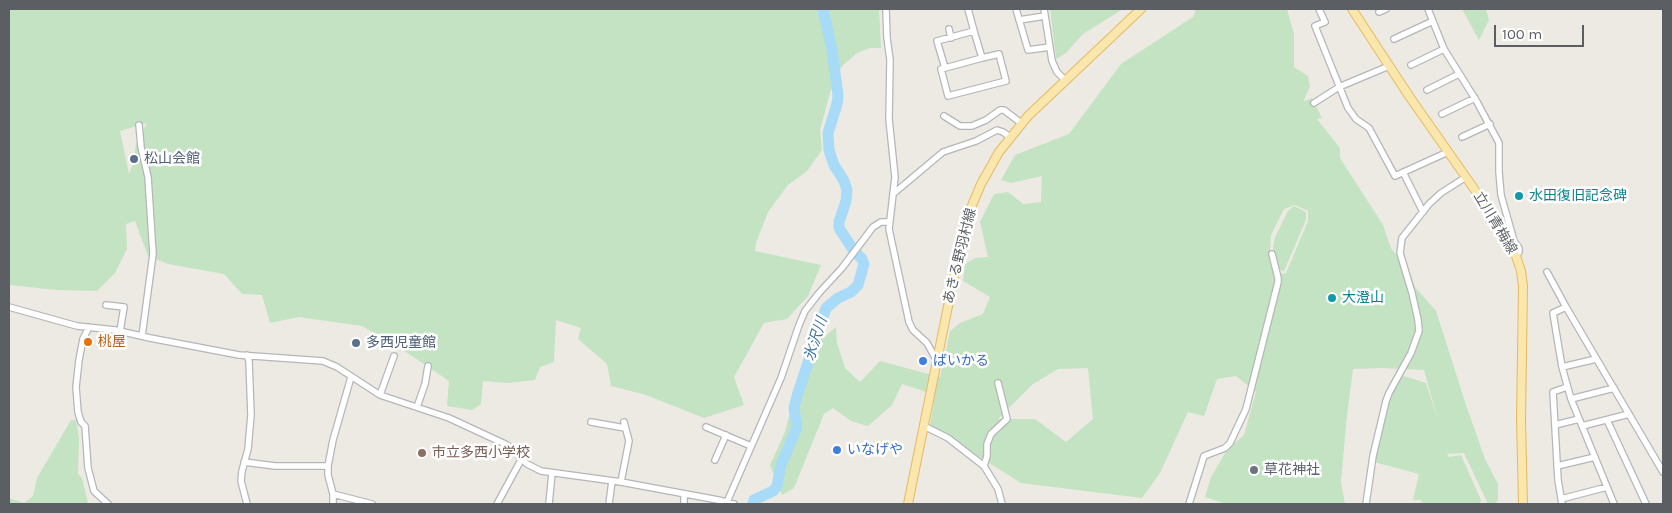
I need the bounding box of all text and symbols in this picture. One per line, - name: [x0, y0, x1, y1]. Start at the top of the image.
- scale bar: [1497, 15, 1587, 47]
- text: 100 m: [1502, 25, 1542, 43]
- place label: 松山会館: [144, 151, 200, 167]
- marker: 松山会館: [128, 153, 140, 165]
- place label: 水田復旧記念碑: [1529, 188, 1627, 204]
- street label: 立川青梅線: [1470, 189, 1520, 257]
- marker: 水田復旧記念碑: [1513, 190, 1525, 202]
- street label: あきる野羽村線: [940, 206, 980, 306]
- place label: 大澄山: [1342, 290, 1384, 306]
- marker: 大澄山: [1326, 292, 1338, 304]
- water label: 氷沢川: [800, 315, 832, 363]
- place label: 桃屋: [98, 334, 126, 350]
- place label: 多西児童館: [366, 335, 436, 351]
- marker: 桃屋: [82, 336, 94, 348]
- marker: 多西児童館: [350, 337, 362, 349]
- place label: ばいかる: [933, 353, 989, 369]
- marker: ばいかる: [917, 355, 929, 367]
- place label: いなげや: [847, 442, 903, 458]
- marker: いなげや: [831, 444, 843, 456]
- place label: 市立多西小学校: [432, 445, 530, 461]
- marker: 市立多西小学校: [416, 447, 428, 459]
- place label: 草花神社: [1264, 462, 1320, 478]
- marker: 草花神社: [1248, 464, 1260, 476]

